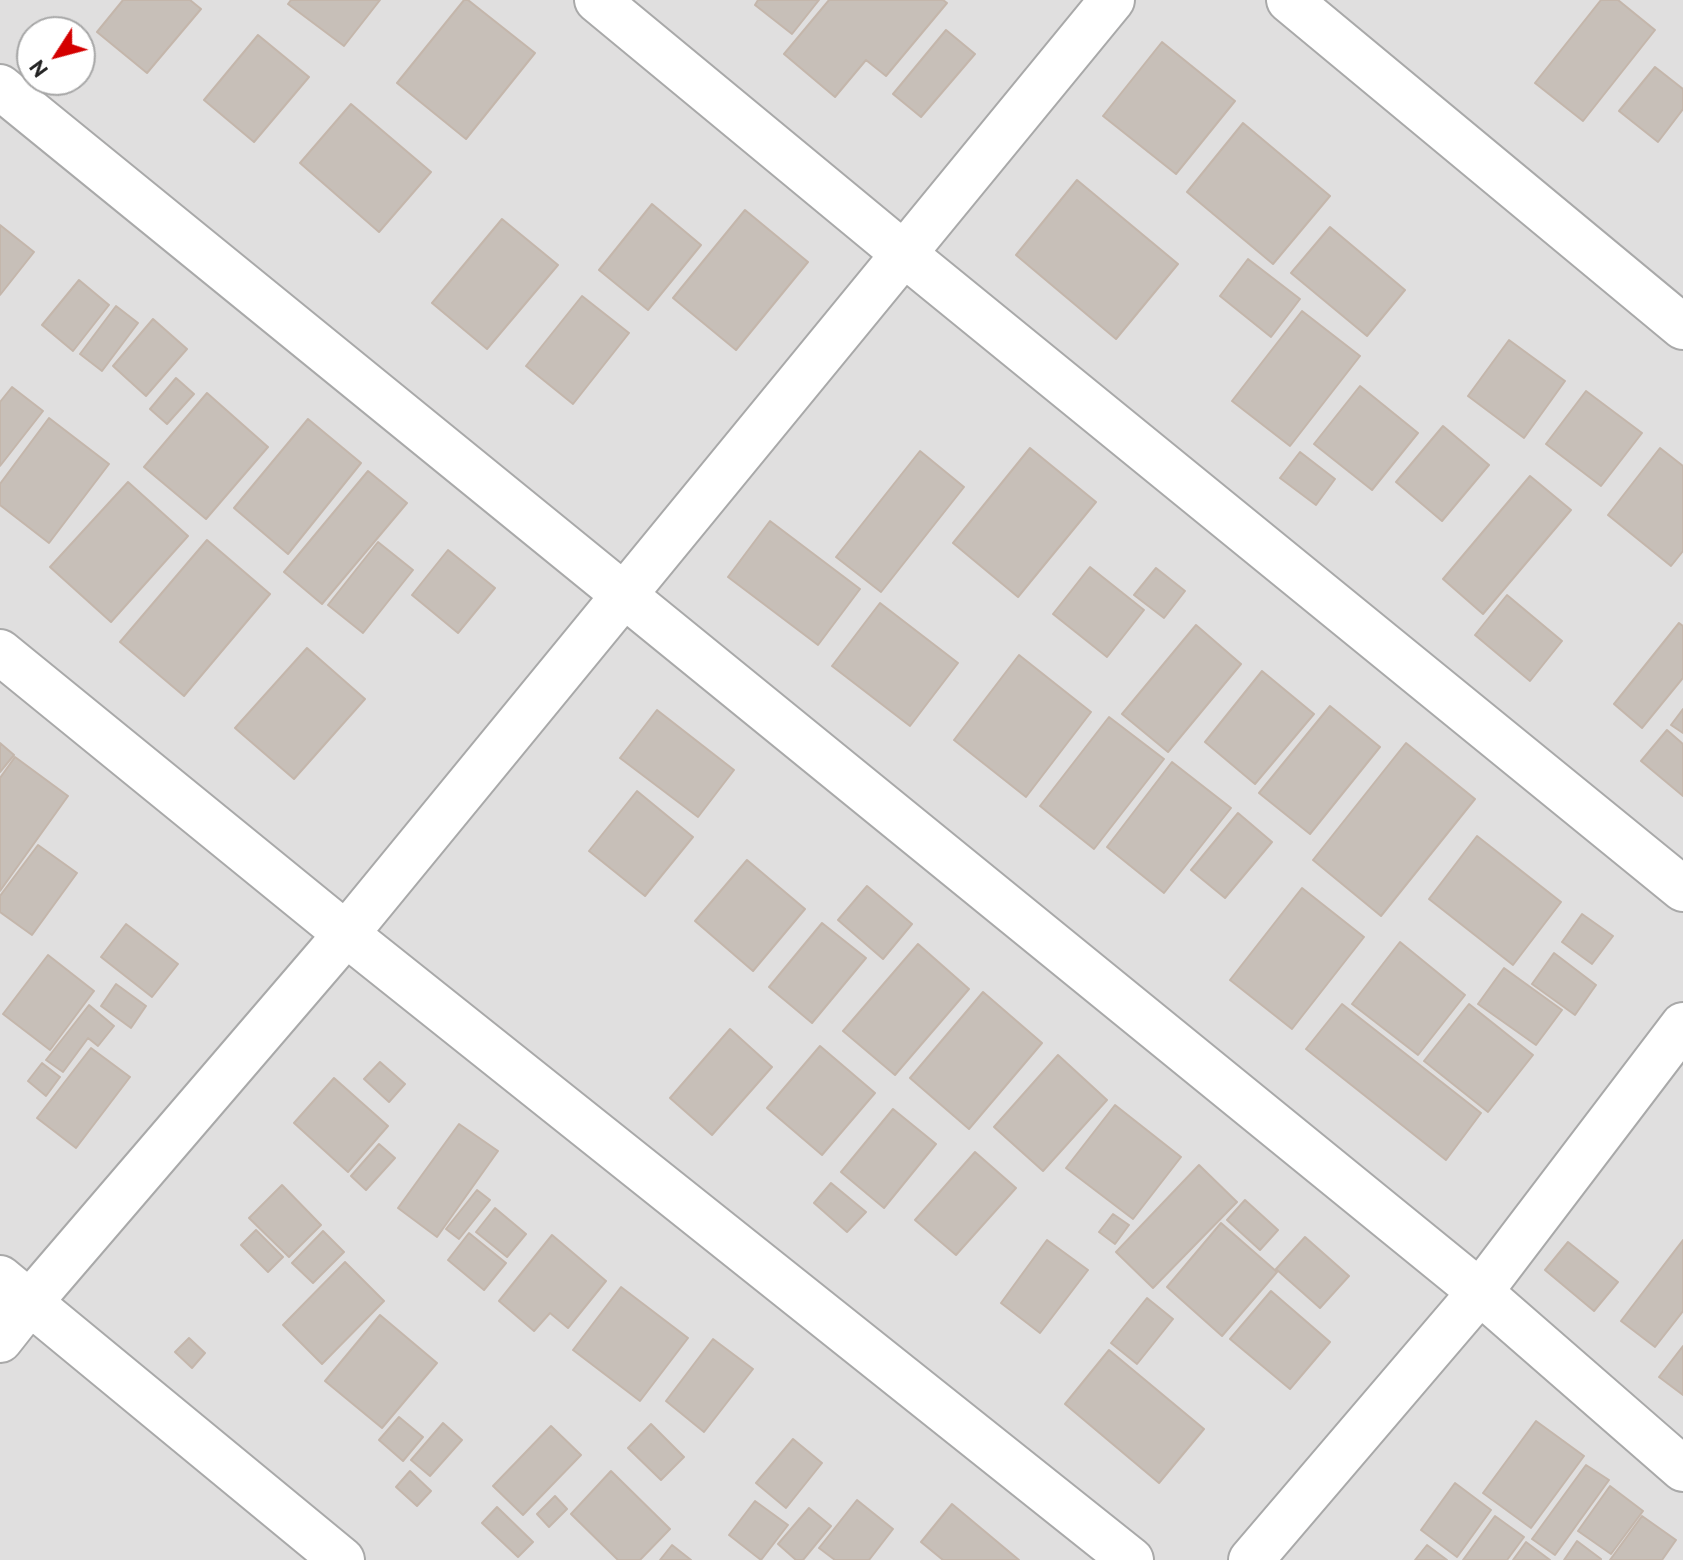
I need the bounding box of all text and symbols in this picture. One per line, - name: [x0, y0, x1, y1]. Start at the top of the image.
- north arrow: [16, 16, 96, 96]
- text: N: [23, 55, 54, 83]

